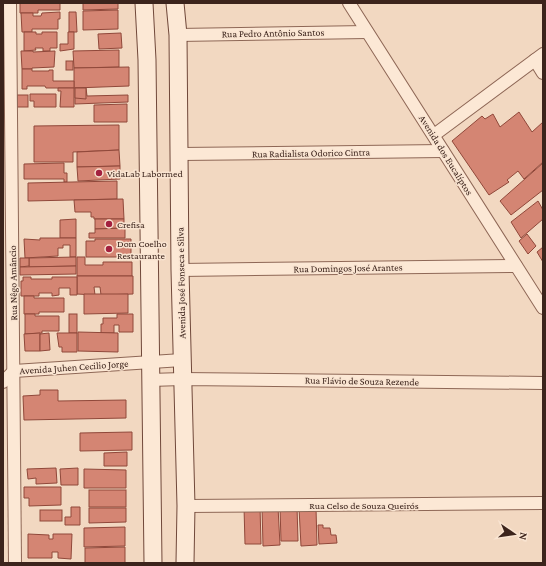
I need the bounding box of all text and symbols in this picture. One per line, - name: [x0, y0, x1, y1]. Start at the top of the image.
- street label: Rua Pedro Antônio Santos: [222, 27, 325, 39]
- street label: Avenida dos Eucalíptos: [417, 113, 475, 197]
- street label: Rua Radialista Odorico Cintra: [252, 146, 370, 160]
- marker: VidaLab Labormed: [94, 168, 104, 178]
- place label: VidaLab Labormed: [107, 168, 183, 179]
- marker: Crefisa: [104, 219, 114, 229]
- place label: Crefisa: [117, 219, 145, 230]
- street label: Avenida José Fonseca e Silva: [175, 227, 187, 339]
- place label: Dom Coelho Restaurante: [117, 238, 167, 261]
- marker: Dom Coelho Restaurante: [104, 244, 114, 254]
- street label: Rua Nêgo Amâncio: [7, 245, 19, 321]
- street label: Rua Domingos José Arantes: [293, 262, 403, 274]
- street label: Avenida Juhen Cecilio Jorge: [19, 358, 129, 376]
- street label: Rua Flávio de Souza Rezende: [305, 375, 420, 388]
- street label: Rua Celso de Souza Queirós: [309, 500, 419, 511]
- north arrow: [494, 514, 534, 554]
- text: N: [517, 531, 530, 542]

